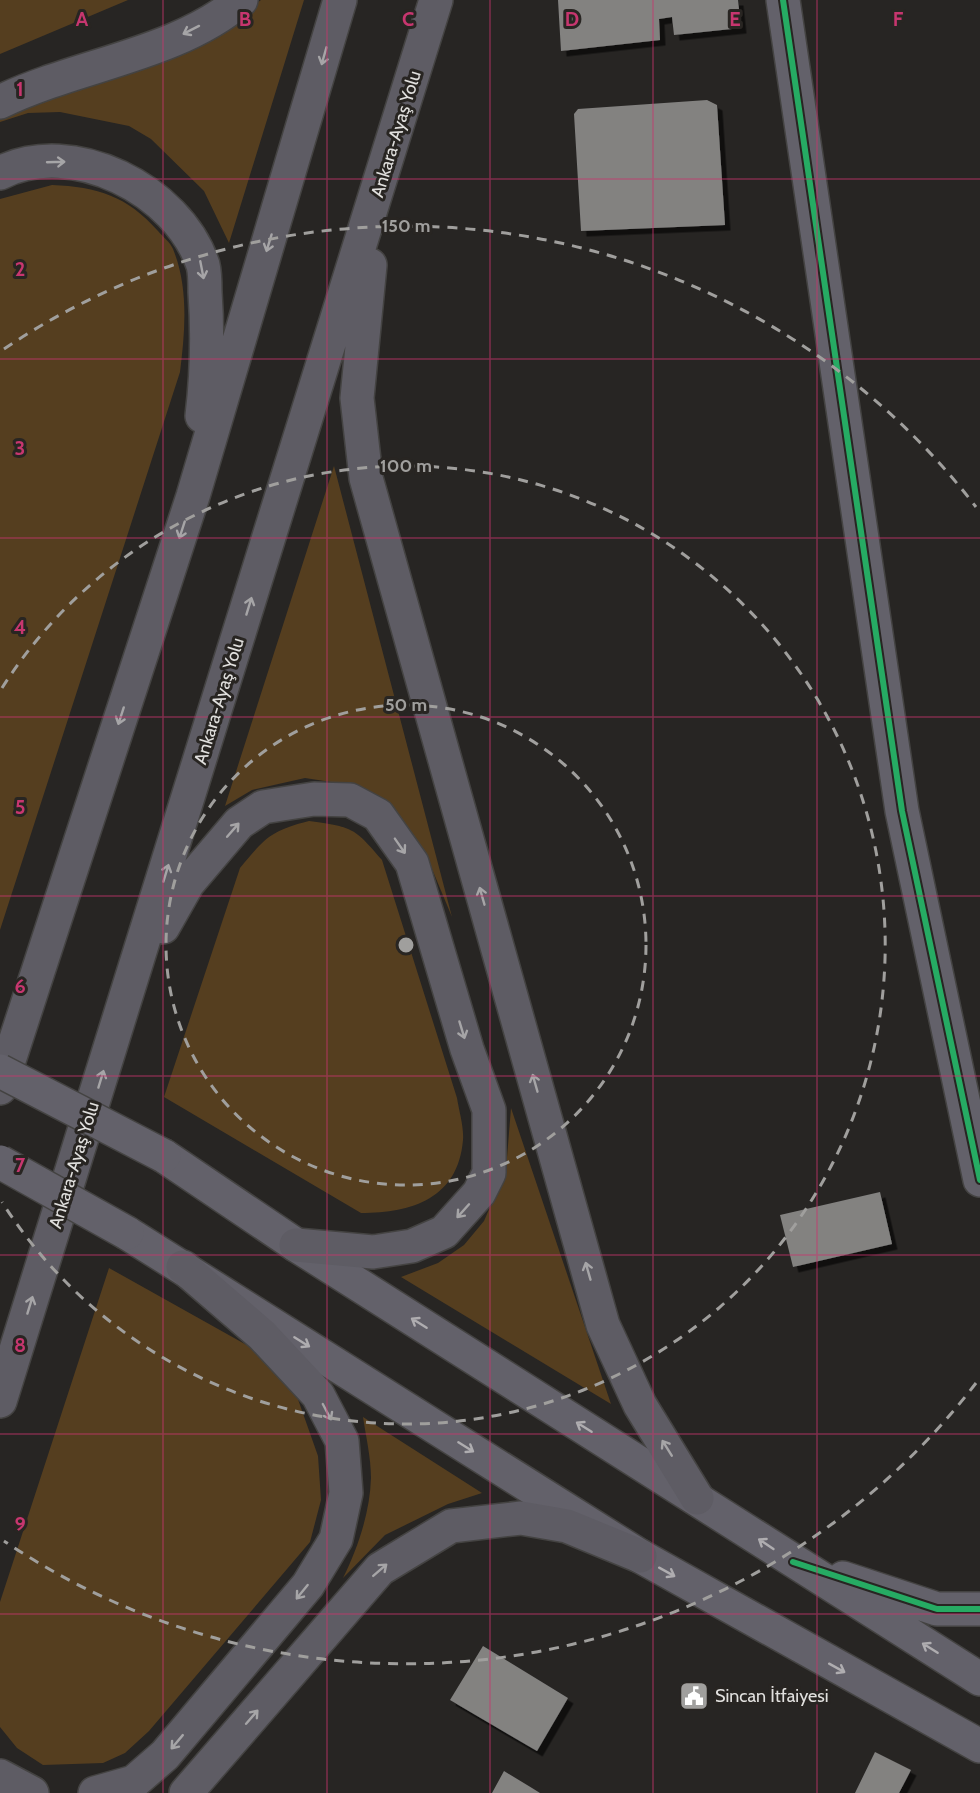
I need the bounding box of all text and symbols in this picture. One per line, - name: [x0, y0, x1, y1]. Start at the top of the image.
- text: A: [76, 7, 89, 31]
- text: B: [239, 7, 251, 31]
- text: C: [402, 7, 414, 31]
- text: D: [565, 7, 579, 31]
- text: E: [729, 7, 741, 31]
- text: F: [893, 7, 904, 31]
- one-way arrow: [183, 25, 201, 36]
- one-way arrow: [318, 46, 329, 65]
- street label: Ankara-Ayaş Yolu: [366, 68, 426, 200]
- text: 1: [16, 77, 24, 101]
- one-way arrow: [46, 156, 66, 167]
- text: 150 m: [382, 215, 430, 237]
- one-way arrow: [263, 233, 274, 252]
- text: 2: [15, 257, 25, 281]
- one-way arrow: [197, 260, 208, 279]
- text: 3: [15, 436, 25, 460]
- text: 100 m: [380, 455, 432, 477]
- one-way arrow: [175, 520, 186, 539]
- one-way arrow: [244, 597, 255, 616]
- text: 4: [14, 615, 26, 639]
- street label: Ankara-Ayaş Yolu: [189, 635, 249, 767]
- text: 50 m: [385, 694, 427, 716]
- one-way arrow: [115, 706, 126, 725]
- text: 5: [15, 795, 25, 819]
- one-way arrow: [226, 823, 240, 838]
- one-way arrow: [394, 837, 406, 853]
- one-way arrow: [161, 864, 172, 883]
- one-way arrow: [476, 886, 488, 905]
- centre of rings: [396, 935, 416, 955]
- text: 6: [14, 974, 26, 998]
- one-way arrow: [457, 1020, 468, 1039]
- one-way arrow: [96, 1070, 107, 1089]
- one-way arrow: [529, 1074, 540, 1093]
- street label: Ankara-Ayaş Yolu: [44, 1099, 104, 1231]
- text: 7: [15, 1153, 26, 1177]
- one-way arrow: [456, 1204, 470, 1219]
- one-way arrow: [581, 1262, 593, 1281]
- one-way arrow: [25, 1296, 36, 1315]
- one-way arrow: [411, 1316, 428, 1328]
- text: 8: [14, 1333, 26, 1357]
- one-way arrow: [293, 1336, 310, 1349]
- one-way arrow: [321, 1403, 333, 1420]
- one-way arrow: [576, 1420, 593, 1432]
- one-way arrow: [660, 1440, 672, 1457]
- one-way arrow: [457, 1441, 474, 1453]
- text: 9: [14, 1512, 26, 1536]
- one-way arrow: [757, 1537, 774, 1550]
- one-way arrow: [372, 1564, 388, 1577]
- one-way arrow: [658, 1567, 676, 1578]
- one-way arrow: [295, 1584, 309, 1599]
- one-way arrow: [922, 1641, 939, 1654]
- one-way arrow: [828, 1662, 845, 1674]
- public building icon: Sincan İtfaiyesi: [678, 1680, 710, 1712]
- place label: Sincan İtfaiyesi: [715, 1685, 829, 1707]
- one-way arrow: [246, 1709, 259, 1725]
- one-way arrow: [170, 1734, 184, 1749]

